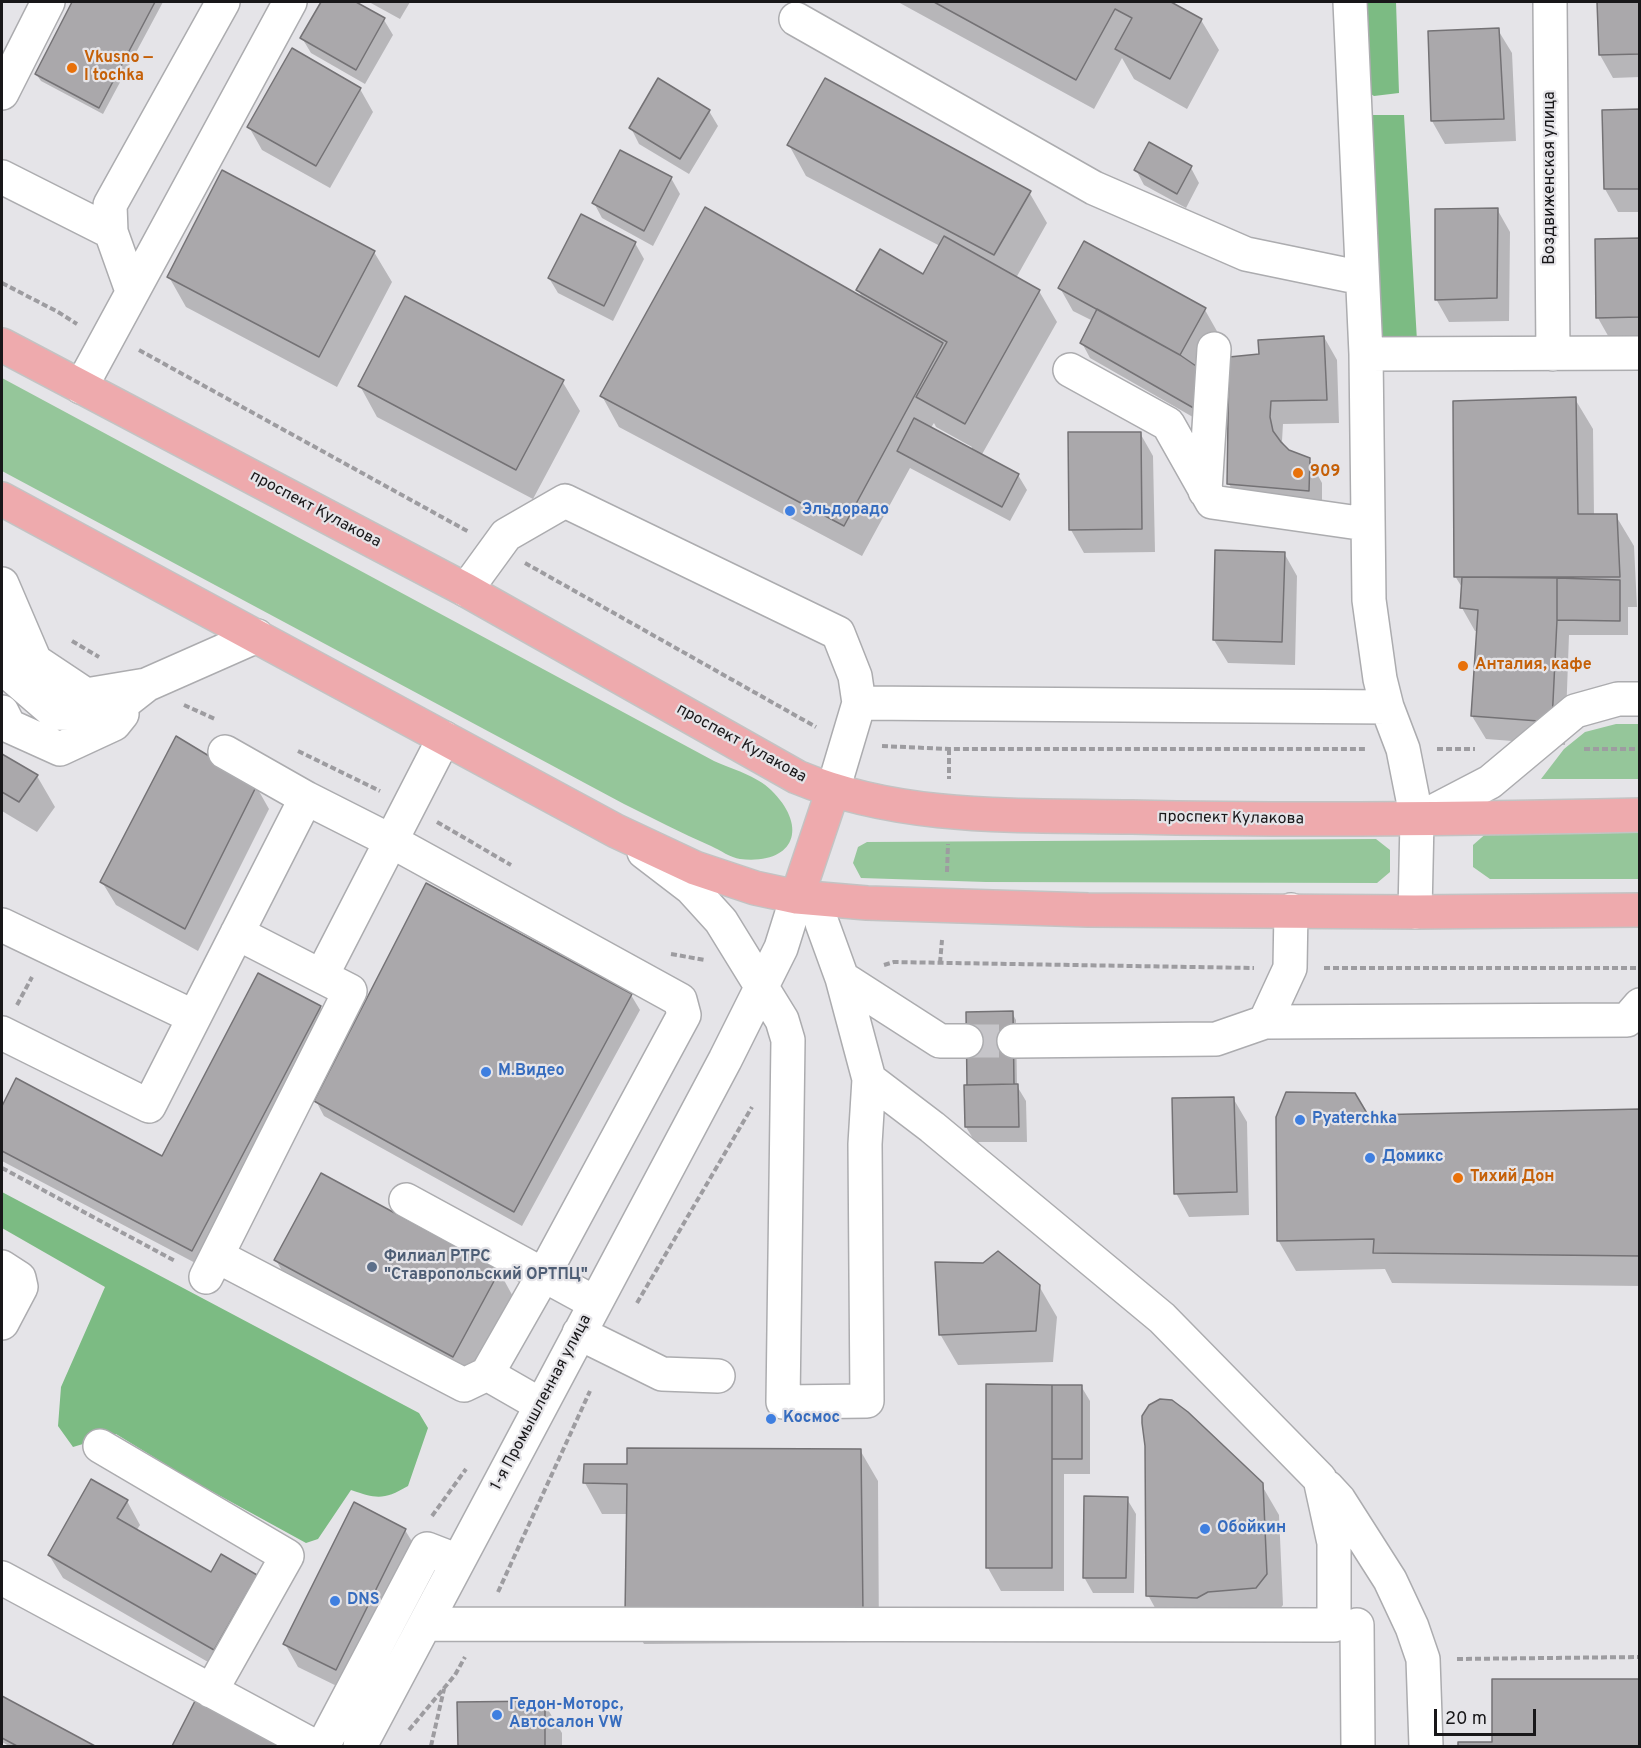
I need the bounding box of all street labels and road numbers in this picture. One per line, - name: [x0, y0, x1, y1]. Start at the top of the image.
- street label: Воздвиженская улица: [1541, 91, 1561, 265]
- street label: проспект Кулакова: [246, 467, 384, 553]
- street label: проспект Кулакова: [673, 700, 809, 788]
- street label: проспект Кулакова: [1158, 808, 1304, 830]
- street label: 1-я Промышленная улица: [487, 1312, 597, 1494]

